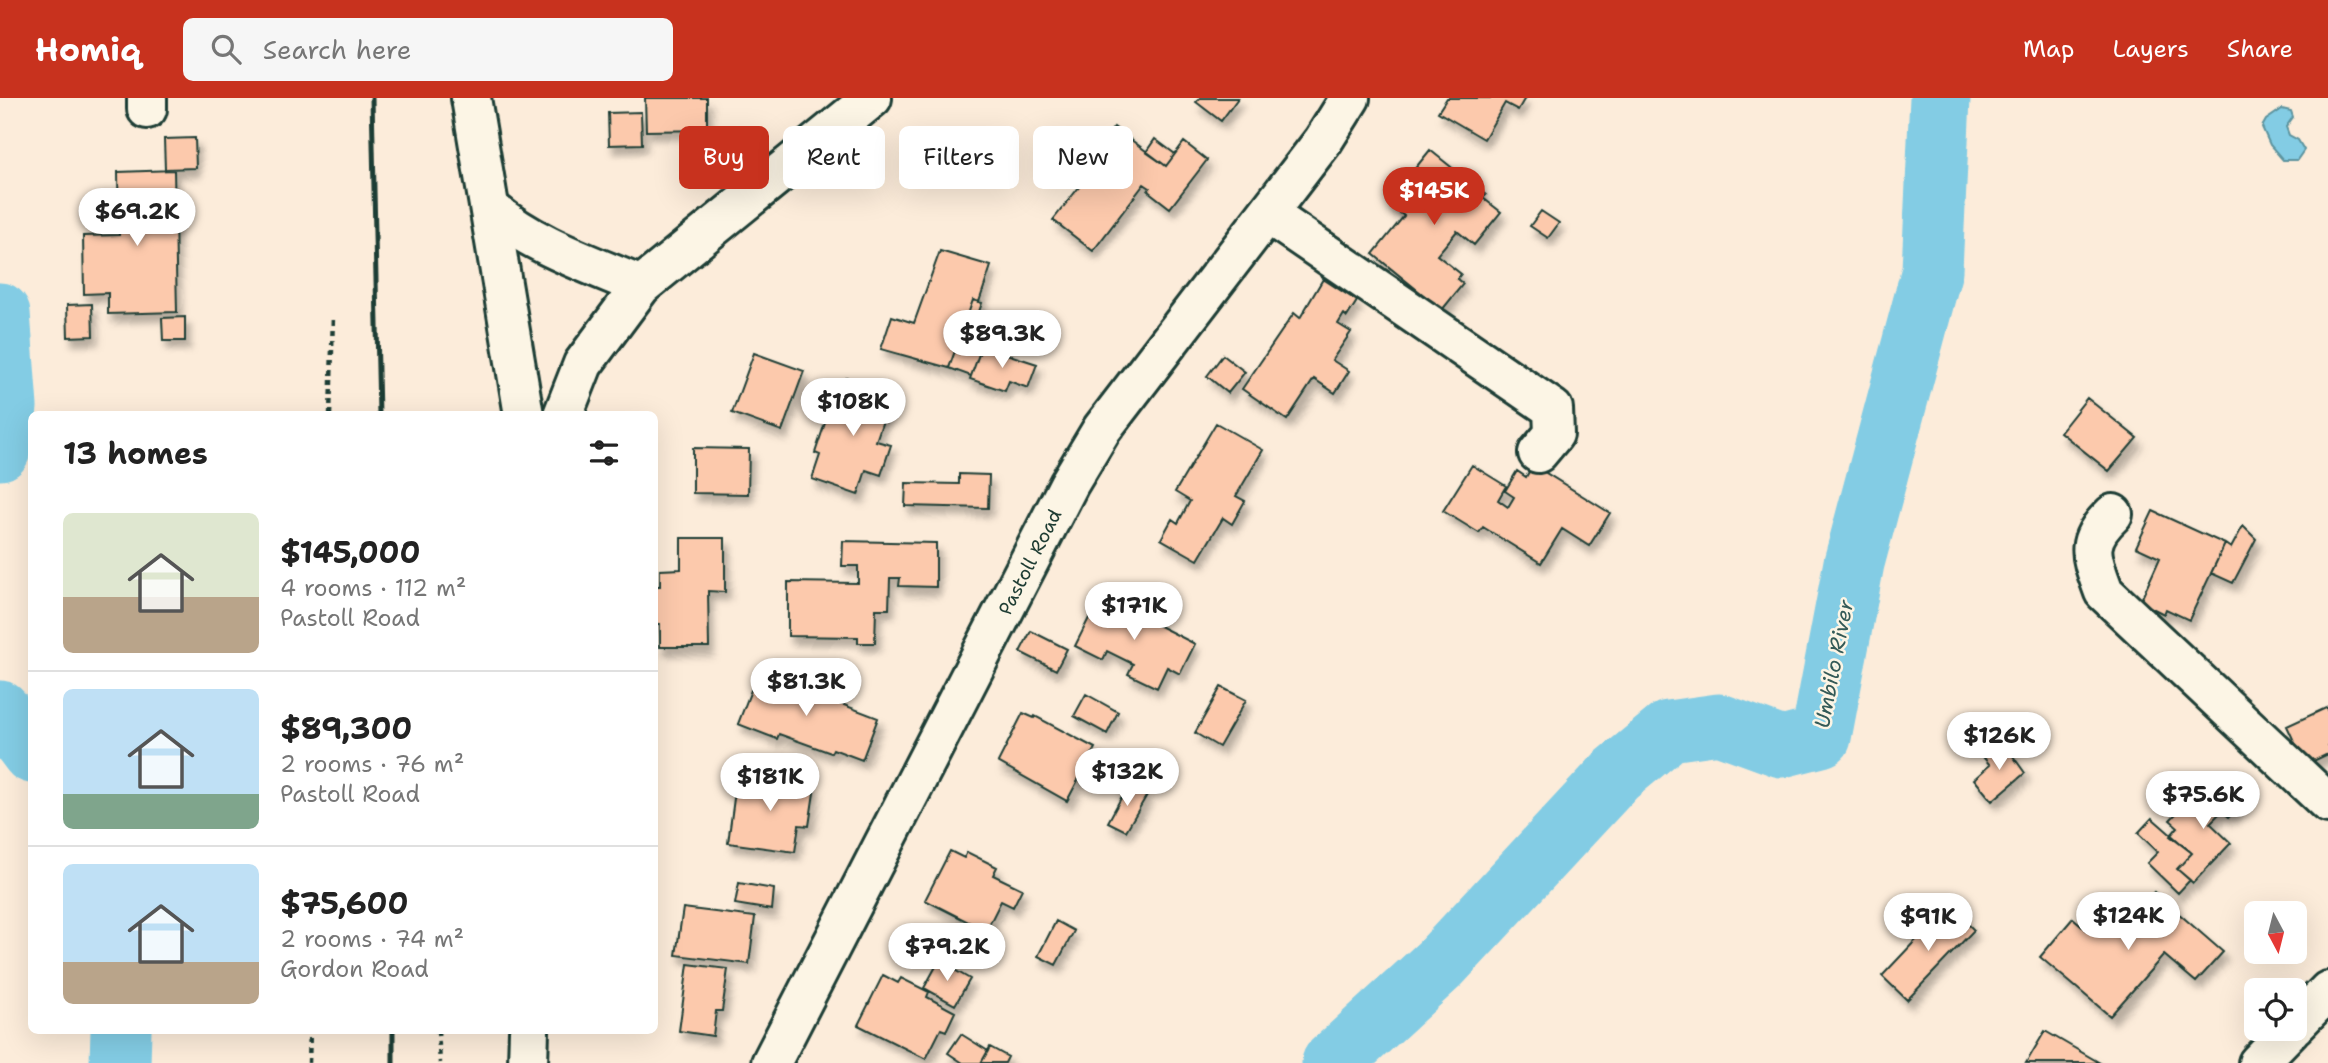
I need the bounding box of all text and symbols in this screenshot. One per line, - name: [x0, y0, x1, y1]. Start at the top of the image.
- search box: [183, 18, 673, 81]
- text: Homiq: [35, 27, 141, 72]
- icon: search: [207, 30, 245, 68]
- text: Search here: [263, 32, 411, 67]
- text: Map: [2023, 33, 2074, 65]
- text: Layers: [2112, 33, 2189, 65]
- text: Share: [2227, 33, 2293, 65]
- chip: Buy: [679, 126, 769, 189]
- chip: Rent: [783, 126, 885, 189]
- chip: Filters: [899, 126, 1019, 189]
- chip: New: [1033, 126, 1133, 189]
- pin: $145K: [1385, 167, 1483, 227]
- text: $145K: [1399, 175, 1469, 205]
- pin: $69.2K: [80, 188, 194, 248]
- text: $69.2K: [95, 196, 179, 226]
- pin: $89.3K: [945, 310, 1059, 370]
- text: $89.3K: [959, 318, 1045, 348]
- pin: $108K: [804, 378, 902, 438]
- text: $108K: [817, 386, 889, 416]
- text: 13 homes: [63, 433, 208, 474]
- icon: filters: [585, 434, 623, 472]
- street label: Pastoll Road: [993, 505, 1067, 619]
- text: $145,000: [280, 532, 421, 573]
- icon: home: [119, 541, 203, 625]
- text: 4 rooms · 112 m²: [280, 573, 466, 603]
- pin: $171K: [1085, 582, 1183, 642]
- text: $171K: [1101, 590, 1167, 620]
- water label: Umbilo River: [1808, 596, 1860, 731]
- text: Pastoll Road: [280, 603, 420, 633]
- pin: $81.3K: [749, 658, 863, 718]
- text: $81.3K: [767, 666, 846, 696]
- text: $89,300: [280, 708, 412, 749]
- pin: $126K: [1950, 712, 2048, 772]
- icon: home: [119, 717, 203, 801]
- text: $126K: [1963, 720, 2035, 750]
- pin: $132K: [1078, 748, 1176, 808]
- text: 2 rooms · 76 m²: [280, 749, 464, 779]
- pin: $181K: [721, 754, 819, 813]
- text: $132K: [1091, 756, 1163, 786]
- text: $181K: [736, 761, 804, 791]
- pin: $75.6K: [2146, 772, 2260, 831]
- text: Pastoll Road: [280, 779, 420, 809]
- text: $75.6K: [2162, 779, 2244, 809]
- text: $75,600: [280, 883, 408, 924]
- icon: home: [119, 892, 203, 976]
- pin: $124K: [2079, 892, 2177, 952]
- pin: $91K: [1887, 894, 1969, 953]
- text: $124K: [2092, 900, 2164, 930]
- text: $91K: [1900, 901, 1956, 931]
- north arrow: [2244, 901, 2306, 964]
- map controls: [2244, 901, 2307, 1041]
- text: 2 rooms · 74 m²: [280, 924, 464, 954]
- pin: $79.2K: [890, 924, 1004, 983]
- text: $79.2K: [904, 931, 990, 961]
- text: Gordon Road: [280, 954, 429, 984]
- button: locate: [2244, 978, 2307, 1041]

